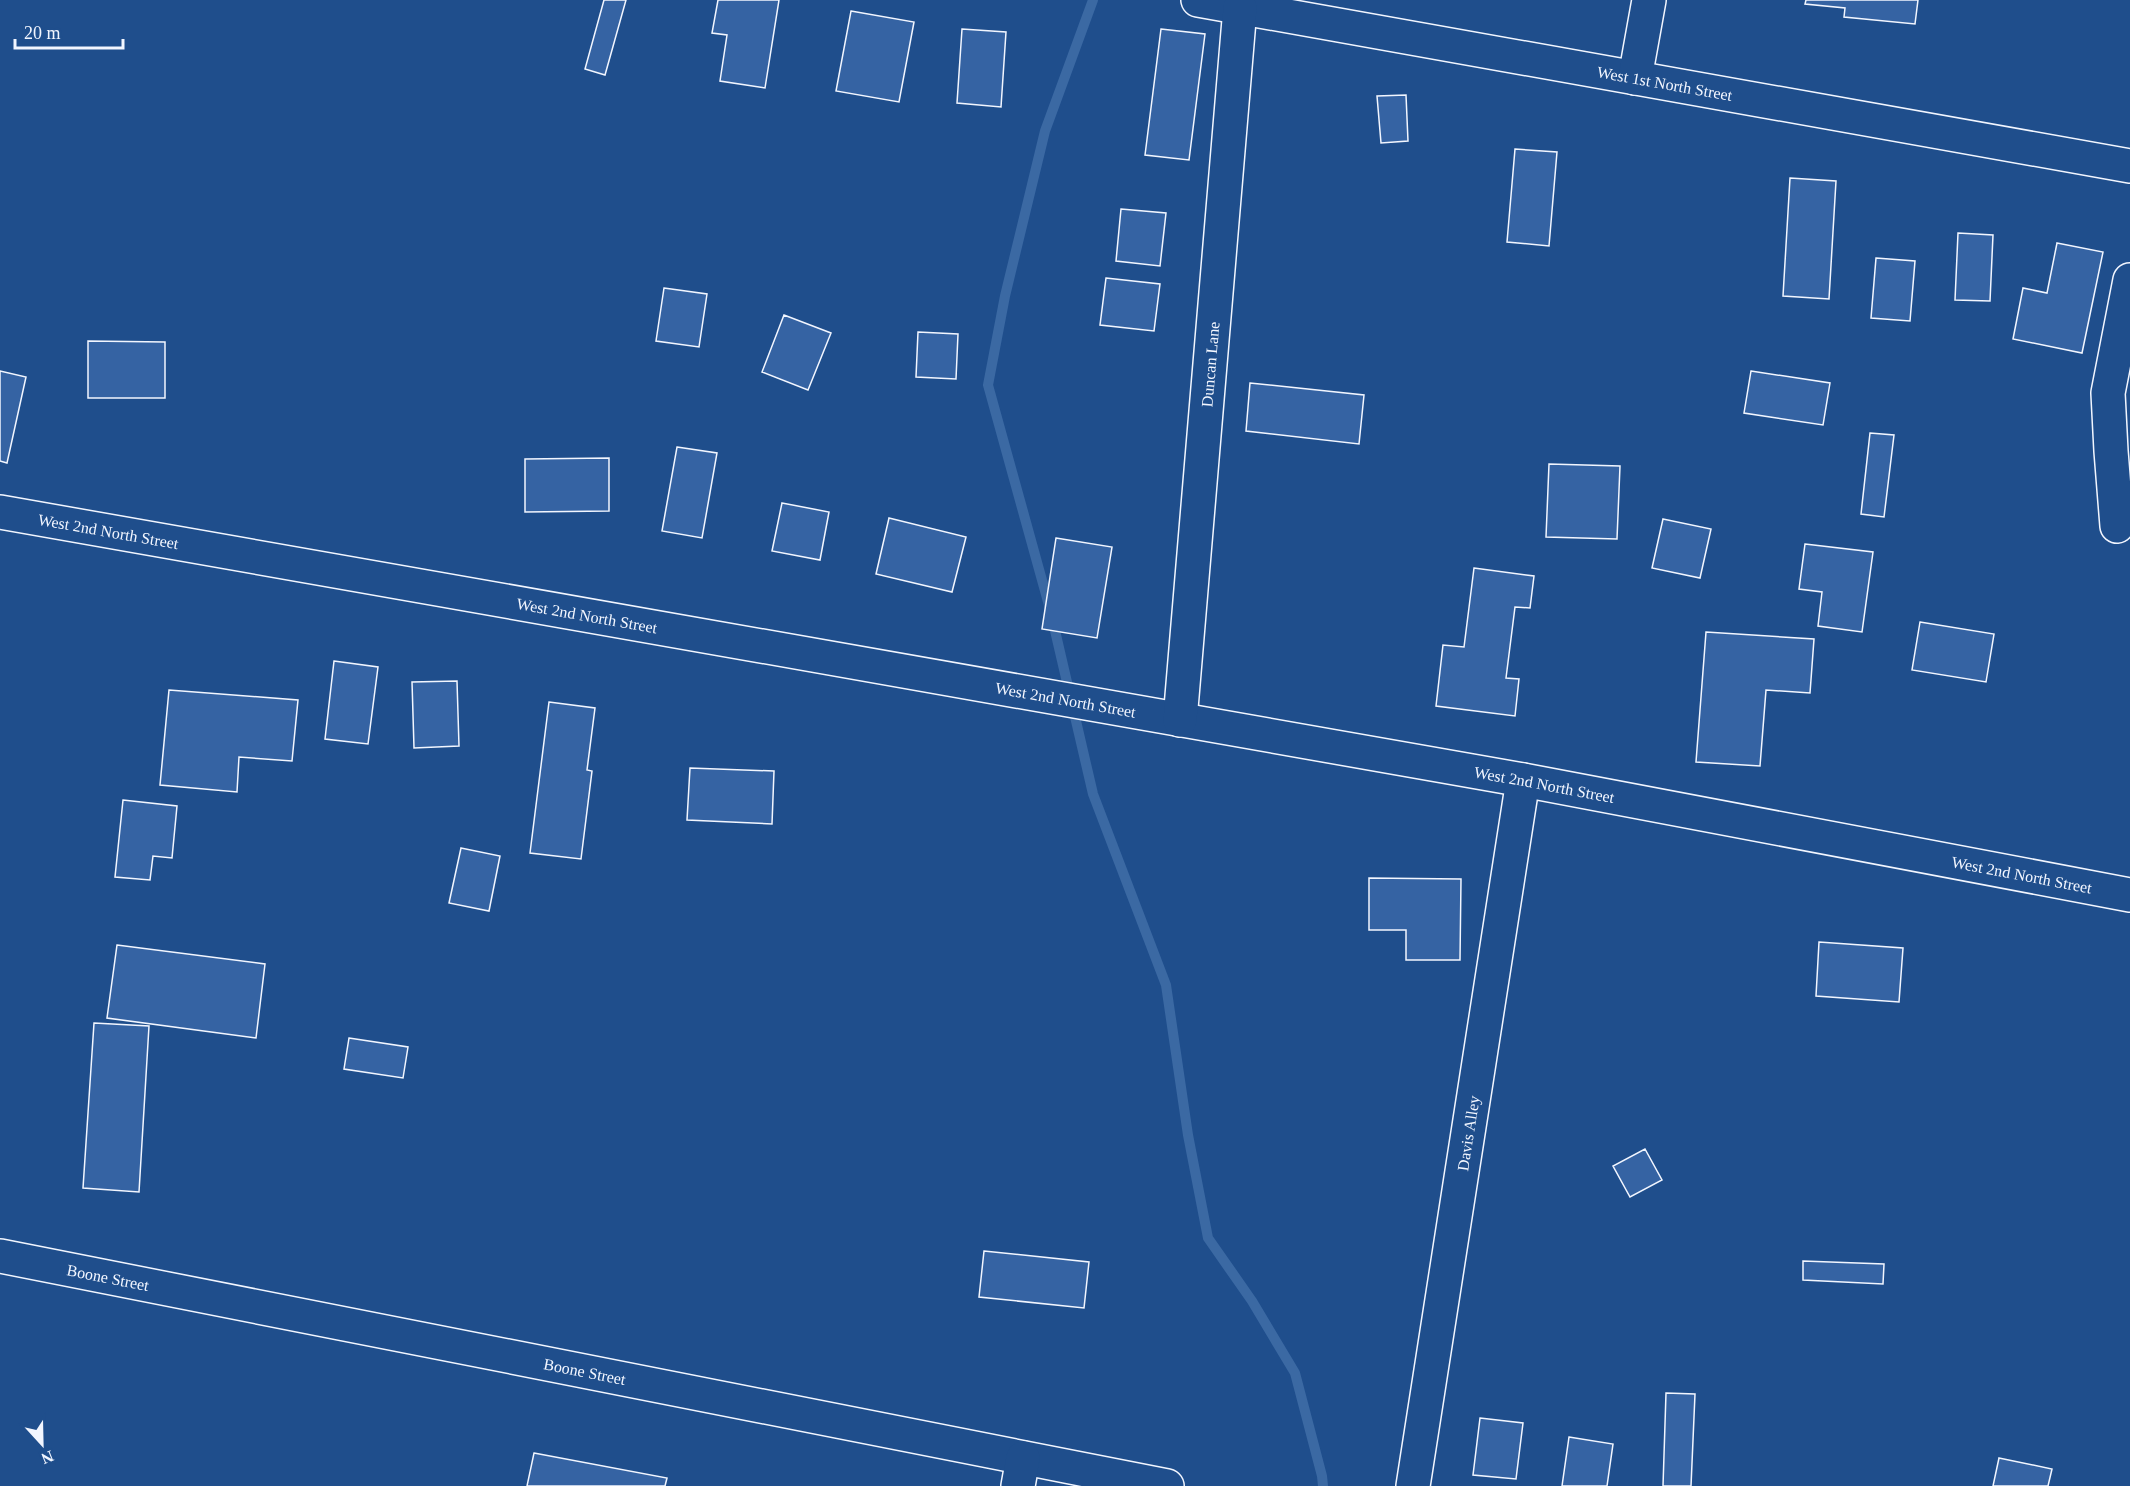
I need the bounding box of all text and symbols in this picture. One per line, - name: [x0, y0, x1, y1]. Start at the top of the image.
- scale bar: [15, 12, 123, 50]
- text: 20 m: [24, 23, 61, 43]
- street label: West 1st North Street: [1596, 63, 1734, 104]
- street label: Duncan Lane: [1198, 321, 1222, 408]
- street label: West 2nd North Street: [37, 510, 180, 552]
- street label: West 2nd North Street: [515, 595, 659, 636]
- street label: West 2nd North Street: [994, 679, 1138, 720]
- street label: West 2nd North Street: [1473, 763, 1616, 806]
- street label: West 2nd North Street: [1950, 853, 2094, 896]
- street label: Davis Alley: [1454, 1094, 1483, 1172]
- street label: Boone Street: [65, 1261, 151, 1294]
- street label: Boone Street: [542, 1355, 628, 1388]
- north arrow: [12, 1414, 72, 1474]
- text: N: [38, 1447, 56, 1468]

